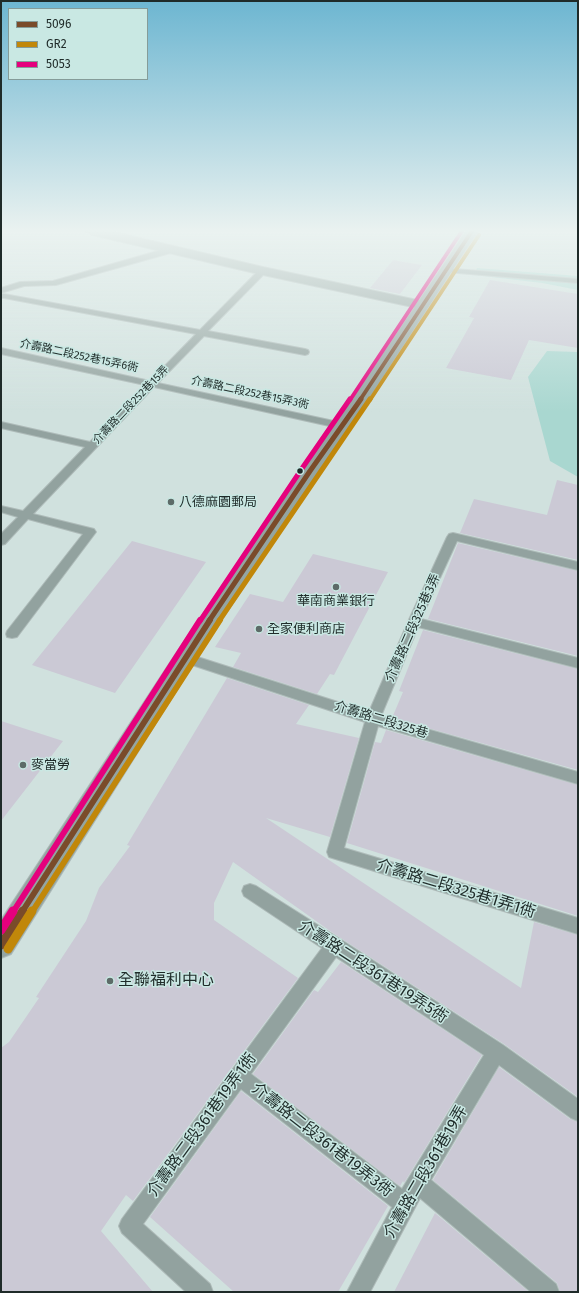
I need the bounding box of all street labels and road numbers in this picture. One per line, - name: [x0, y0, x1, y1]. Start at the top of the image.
- street label: 介壽路二段252巷15弄6衖: [19, 337, 139, 375]
- street label: 介壽路二段252巷15弄: [90, 363, 172, 447]
- street label: 介壽路二段252巷15弄3衖: [190, 374, 310, 412]
- street label: 介壽路二段325巷3弄: [382, 571, 444, 685]
- street label: 介壽路二段325巷: [332, 698, 430, 742]
- street label: 介壽路二段325巷1弄1衖: [374, 856, 538, 922]
- street label: 介壽路二段361巷19弄5衖: [295, 917, 451, 1027]
- street label: 介壽路二段361巷19弄1衖: [143, 1049, 261, 1201]
- street label: 介壽路二段361巷19弄3衖: [248, 1079, 396, 1201]
- street label: 介壽路二段361巷19弄: [380, 1102, 472, 1242]

